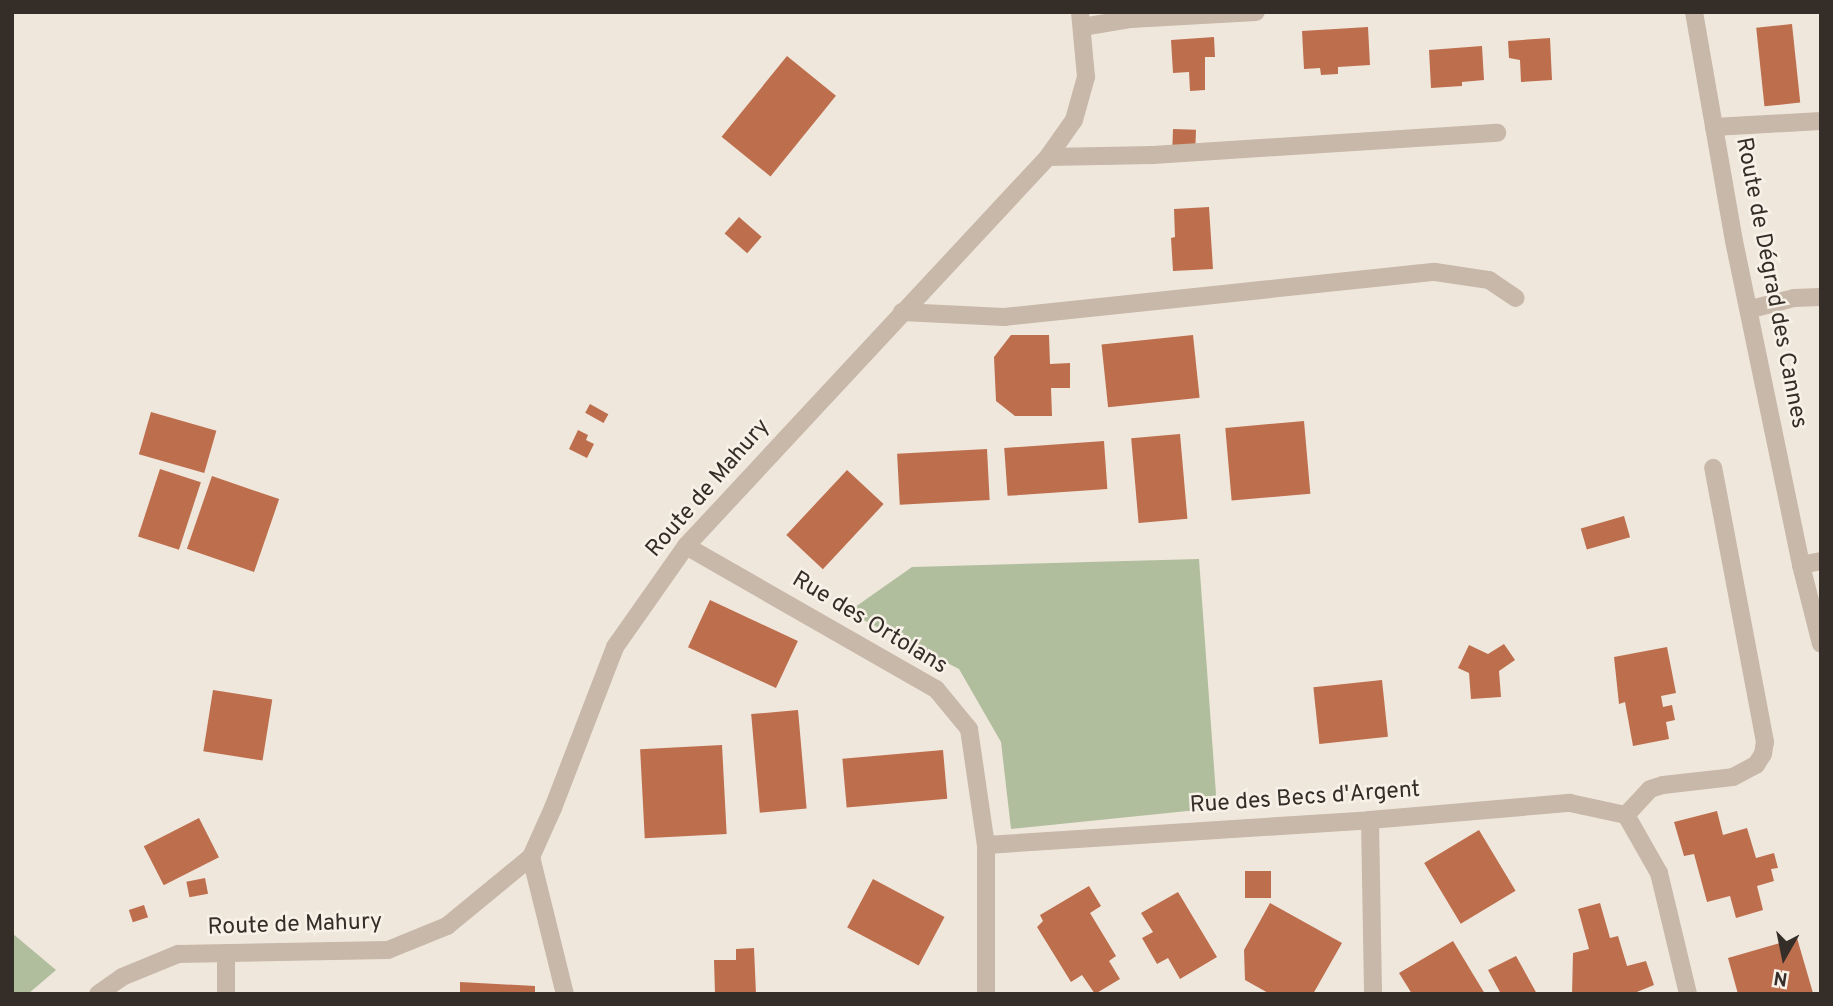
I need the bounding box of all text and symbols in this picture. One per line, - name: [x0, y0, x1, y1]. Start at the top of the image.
- street label: Route de Dégrad des Cannes: [1728, 135, 1812, 431]
- street label: Route de Mahury: [641, 414, 777, 564]
- street label: Rue des Ortolans: [786, 567, 952, 681]
- street label: Rue des Becs d'Argent: [1189, 777, 1421, 821]
- street label: Route de Mahury: [207, 909, 383, 943]
- north arrow: [1749, 922, 1819, 992]
- text: N: [1772, 965, 1789, 991]

